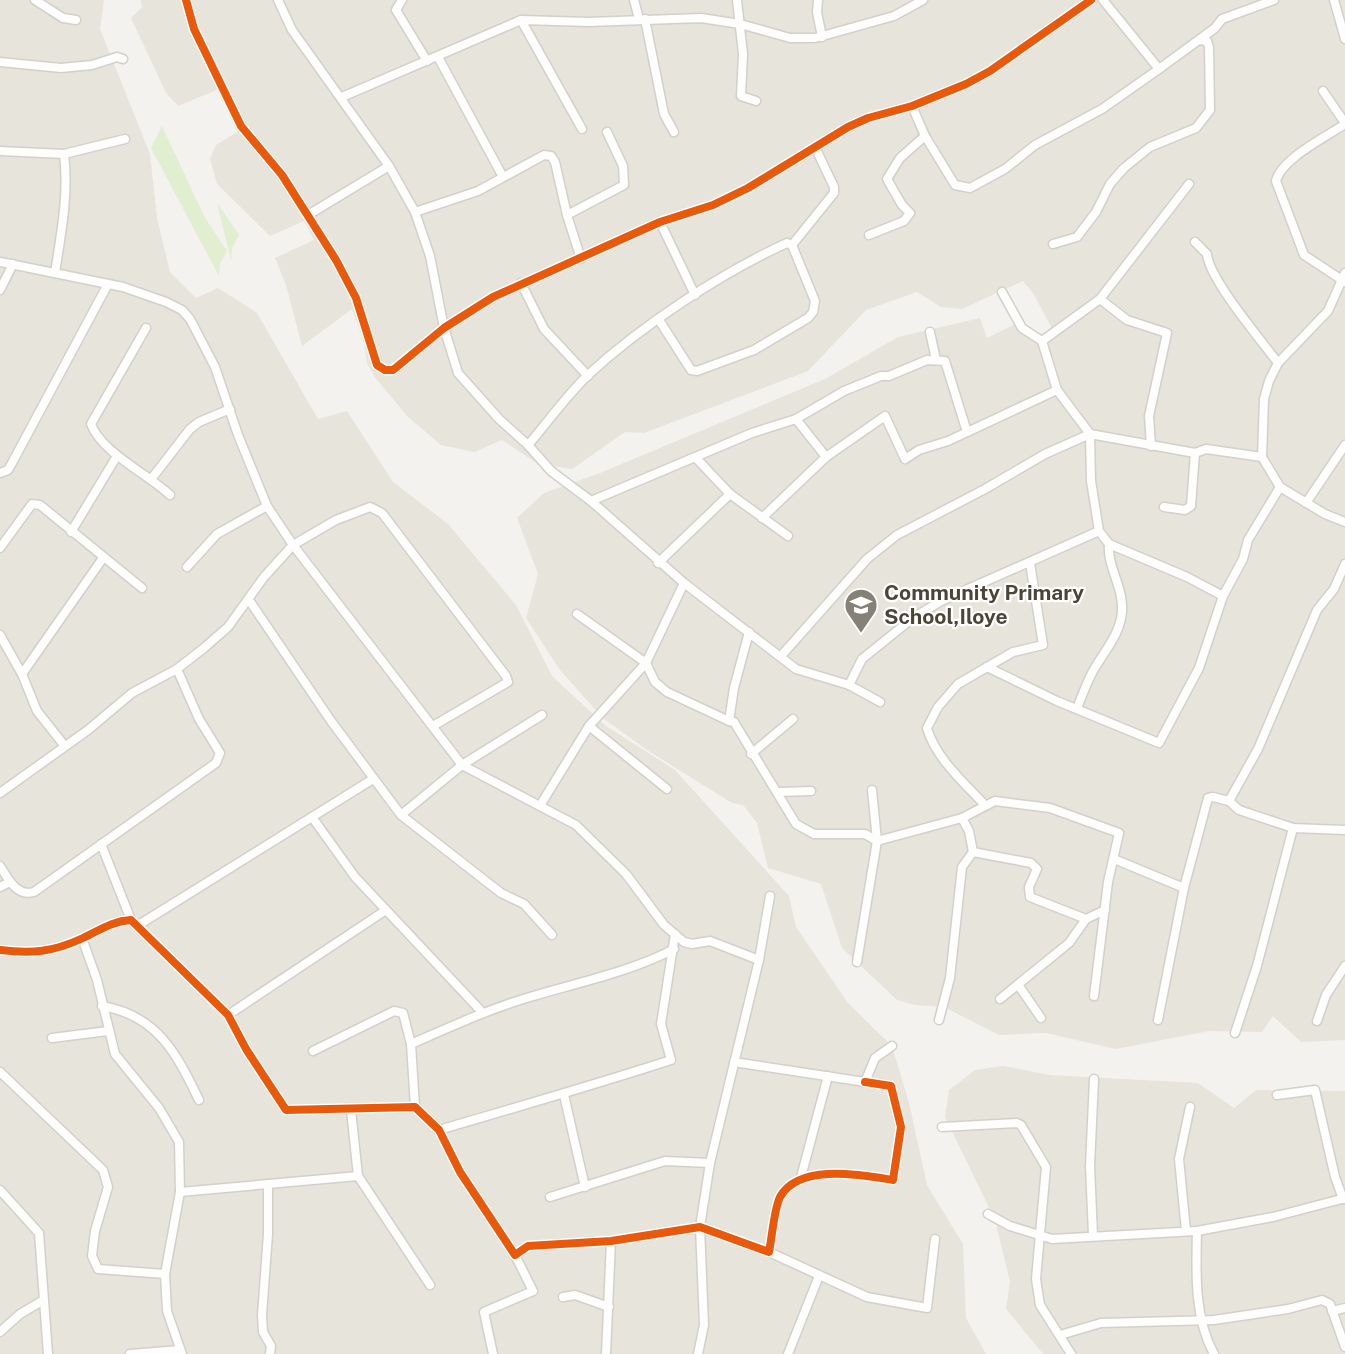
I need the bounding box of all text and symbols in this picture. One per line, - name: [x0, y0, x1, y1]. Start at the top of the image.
- place label: Community Primary School,Iloye: [884, 580, 1084, 629]
- school or university icon: Community Primary School,Iloye: [843, 587, 879, 634]

